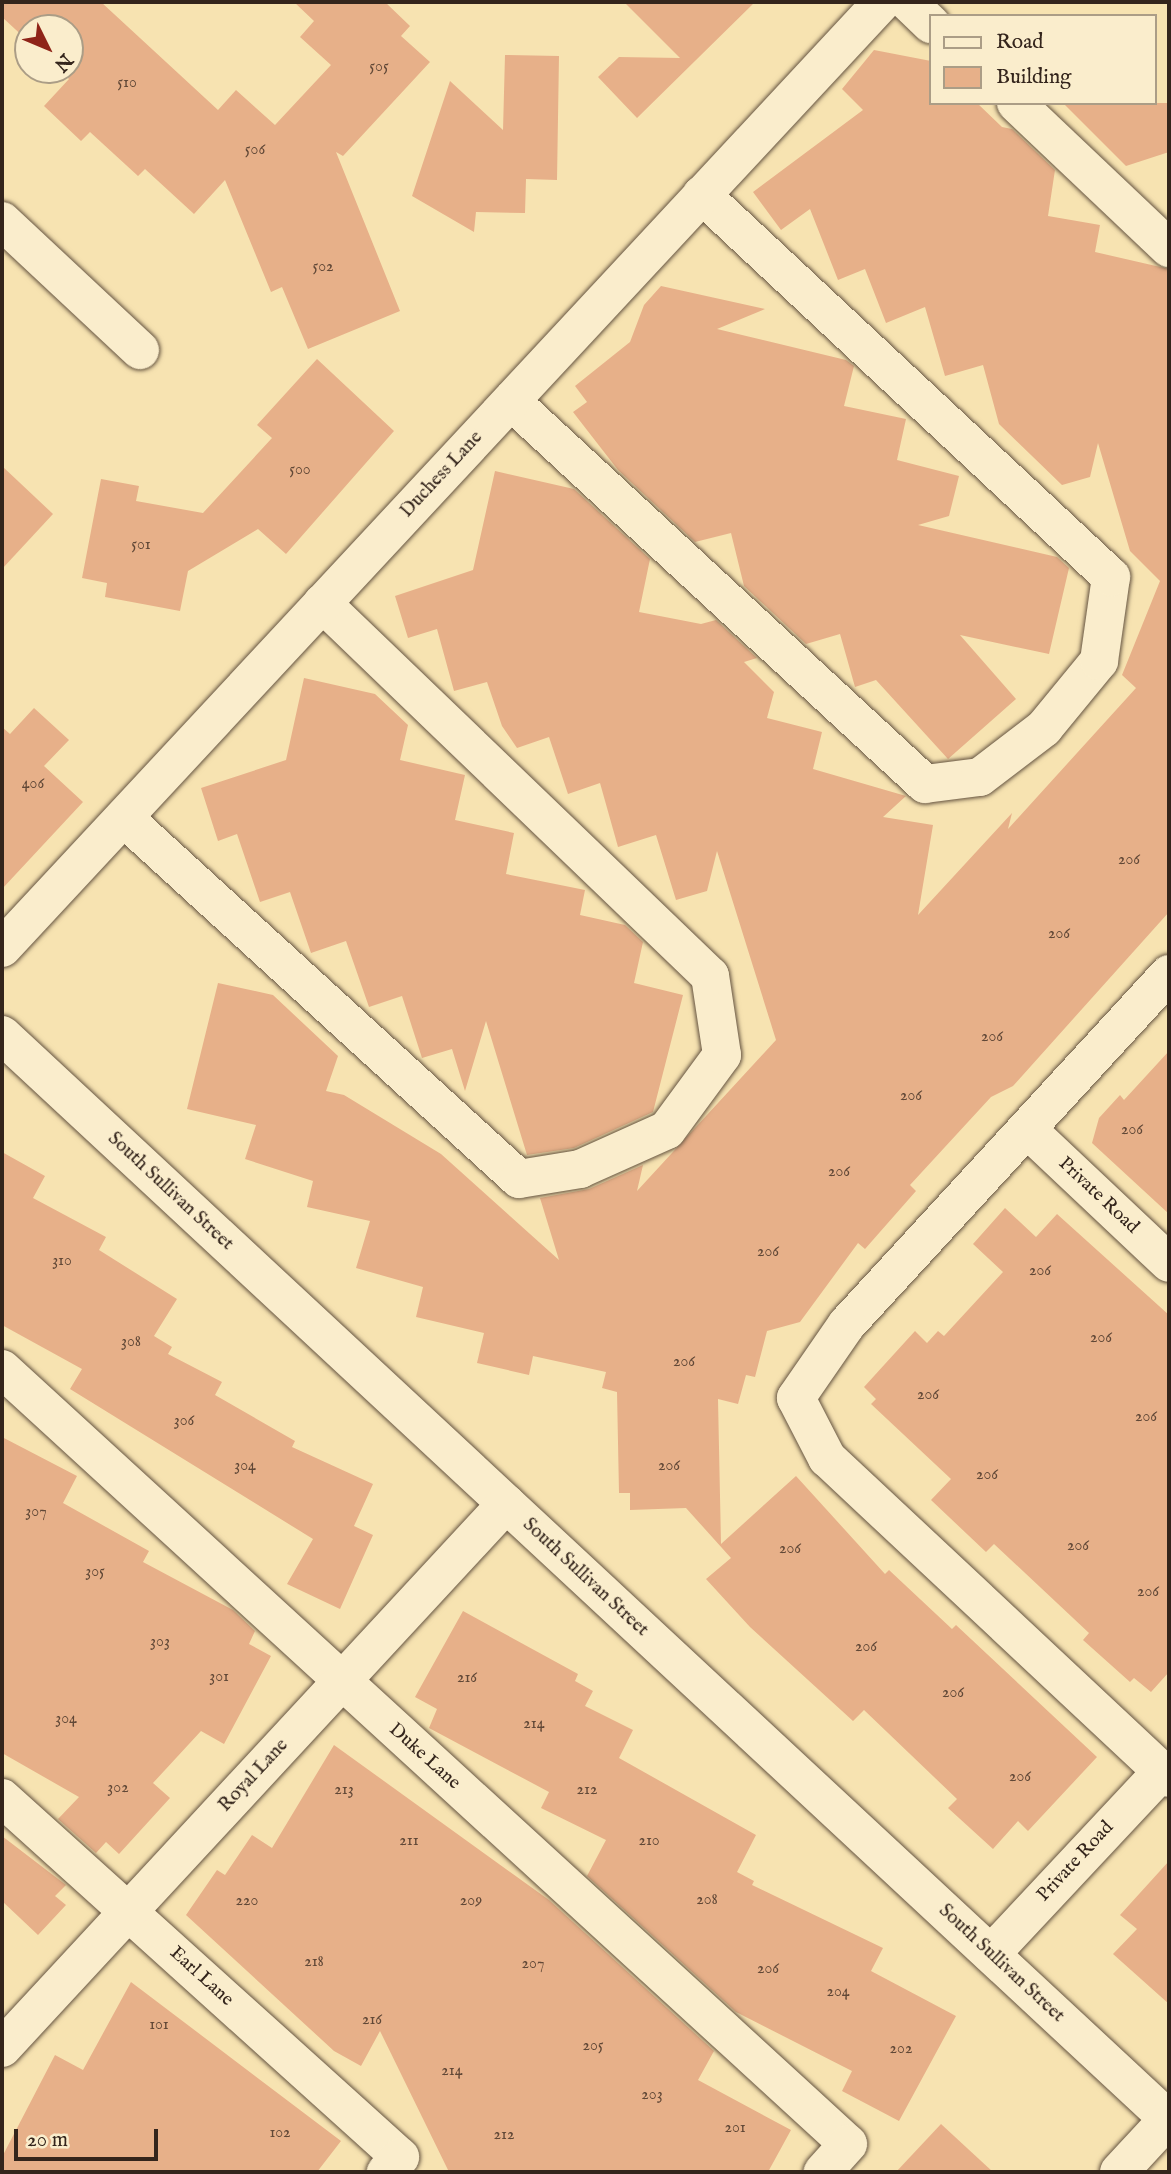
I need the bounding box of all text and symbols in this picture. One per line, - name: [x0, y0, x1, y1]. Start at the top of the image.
- north arrow: [14, 14, 84, 84]
- legend: [930, 14, 1157, 105]
- text: Road: [996, 29, 1043, 56]
- text: N: [49, 48, 77, 76]
- house number: 505: [369, 57, 389, 77]
- text: Building: [996, 64, 1071, 91]
- house number: 510: [117, 73, 137, 93]
- house number: 506: [245, 140, 265, 160]
- house number: 502: [312, 257, 334, 277]
- street label: Duchess Lane: [396, 427, 488, 523]
- house number: 500: [289, 460, 311, 480]
- house number: 501: [131, 535, 151, 555]
- house number: 406: [22, 774, 44, 794]
- house number: 206: [1118, 850, 1140, 870]
- house number: 206: [1048, 924, 1070, 944]
- house number: 206: [981, 1027, 1003, 1047]
- house number: 206: [900, 1086, 922, 1106]
- house number: 206: [1121, 1120, 1143, 1140]
- street label: South Sullivan Street: [102, 1128, 238, 1256]
- street label: Private Road: [1053, 1153, 1143, 1239]
- house number: 206: [828, 1162, 850, 1182]
- house number: 206: [757, 1242, 779, 1262]
- house number: 310: [52, 1251, 72, 1271]
- house number: 206: [1029, 1261, 1051, 1281]
- house number: 206: [1090, 1328, 1112, 1348]
- house number: 308: [121, 1332, 141, 1352]
- house number: 206: [673, 1352, 695, 1372]
- house number: 206: [917, 1385, 939, 1405]
- house number: 206: [1135, 1407, 1157, 1427]
- house number: 306: [174, 1411, 194, 1431]
- house number: 304: [234, 1456, 256, 1476]
- house number: 206: [658, 1456, 680, 1476]
- house number: 206: [976, 1465, 998, 1485]
- house number: 307: [25, 1502, 47, 1522]
- street label: South Sullivan Street: [517, 1514, 653, 1642]
- house number: 206: [1067, 1536, 1089, 1556]
- house number: 206: [779, 1539, 801, 1559]
- house number: 305: [85, 1562, 105, 1582]
- house number: 206: [1137, 1582, 1159, 1602]
- house number: 303: [150, 1632, 170, 1652]
- house number: 206: [855, 1637, 877, 1657]
- house number: 301: [209, 1667, 229, 1687]
- house number: 216: [457, 1668, 477, 1688]
- house number: 206: [942, 1683, 964, 1703]
- house number: 304: [55, 1709, 77, 1729]
- house number: 214: [523, 1714, 545, 1734]
- street label: Duke Lane: [383, 1719, 465, 1795]
- street label: Royal Lane: [214, 1735, 294, 1817]
- house number: 206: [1009, 1767, 1031, 1787]
- house number: 302: [107, 1778, 129, 1798]
- house number: 213: [334, 1780, 354, 1800]
- house number: 212: [577, 1780, 597, 1800]
- street label: Private Road: [1033, 1817, 1119, 1907]
- house number: 211: [399, 1831, 419, 1851]
- house number: 210: [638, 1831, 660, 1851]
- house number: 208: [696, 1890, 718, 1910]
- house number: 220: [236, 1891, 258, 1911]
- house number: 209: [460, 1891, 482, 1911]
- street label: South Sullivan Street: [933, 1900, 1069, 2028]
- street label: Earl Lane: [164, 1942, 238, 2012]
- house number: 218: [304, 1952, 324, 1972]
- house number: 207: [522, 1954, 544, 1974]
- house number: 206: [757, 1959, 779, 1979]
- house number: 204: [826, 1982, 850, 2002]
- house number: 216: [362, 2010, 382, 2030]
- house number: 101: [149, 2015, 169, 2035]
- house number: 205: [582, 2036, 604, 2056]
- house number: 202: [890, 2039, 912, 2059]
- house number: 214: [441, 2061, 463, 2081]
- house number: 203: [641, 2085, 663, 2105]
- scale bar: [18, 2114, 161, 2158]
- house number: 201: [724, 2118, 746, 2138]
- house number: 102: [269, 2123, 291, 2143]
- house number: 212: [494, 2125, 514, 2145]
- text: 20 m: [27, 2127, 68, 2154]

